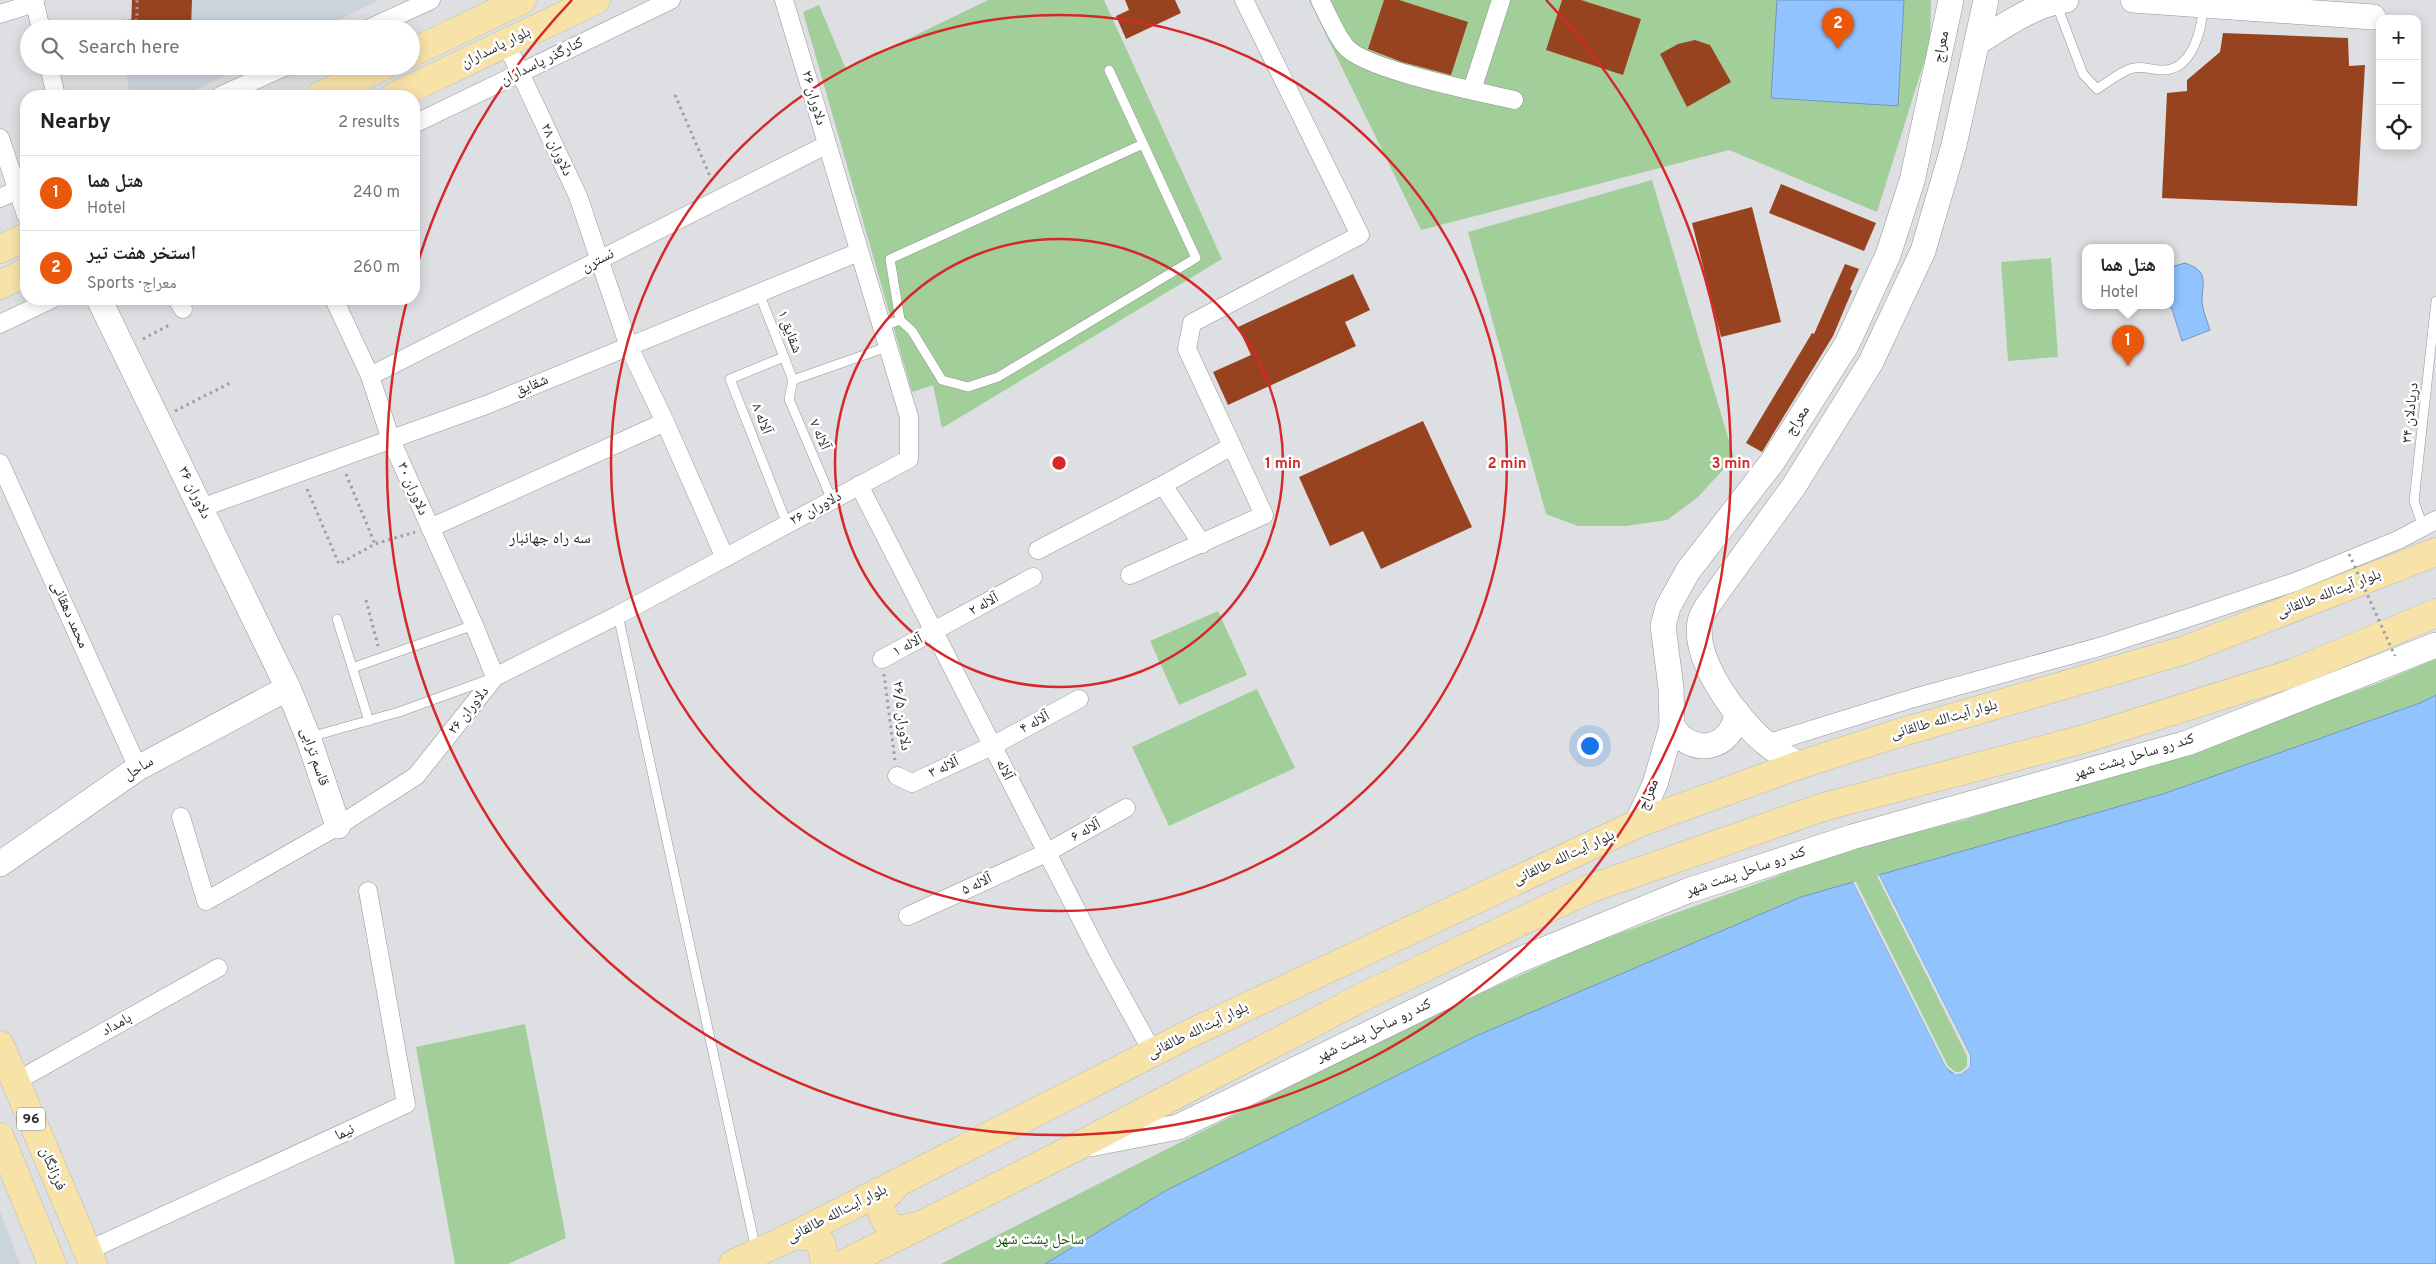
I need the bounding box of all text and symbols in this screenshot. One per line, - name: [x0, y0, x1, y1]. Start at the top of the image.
- pin: 2: [1822, 8, 1854, 49]
- map controls: [2376, 15, 2421, 150]
- button: +: [2376, 15, 2421, 60]
- search box: [20, 20, 420, 75]
- street label: بلوار پاسداران: [458, 23, 534, 73]
- street label: معراج: [1930, 29, 1954, 65]
- icon: search: [38, 34, 66, 62]
- street label: کنارگذر پاسداران: [497, 34, 587, 90]
- text: Search here: [78, 36, 180, 60]
- button: −: [2376, 60, 2421, 105]
- street label: دلاوران ۲۶: [796, 68, 830, 128]
- button: locate: [2376, 105, 2421, 150]
- text: Nearby: [40, 109, 111, 136]
- text: 2 results: [338, 113, 400, 133]
- street label: دلاوران ۲۸: [536, 121, 576, 179]
- text: هتل هما: [87, 170, 143, 194]
- text: 1: [53, 183, 59, 203]
- text: 240 m: [353, 183, 400, 203]
- text: Hotel: [87, 199, 126, 219]
- text: استخر هفت تیر: [87, 242, 196, 266]
- popup: [2082, 244, 2174, 309]
- street label: نسترن: [578, 245, 618, 277]
- text: هتل هما: [2100, 254, 2156, 278]
- text: 2: [51, 258, 61, 278]
- text: 260 m: [353, 258, 400, 278]
- text: Sports · معراج: [87, 274, 177, 294]
- text: Hotel: [2100, 283, 2139, 303]
- street label: شقایق ۱: [772, 308, 806, 356]
- pin: 1: [2112, 325, 2144, 366]
- street label: شقایق: [513, 371, 552, 401]
- street label: دریادلان ۳۴: [2398, 382, 2424, 444]
- street label: آلاله ۸: [746, 401, 776, 438]
- street label: معراج: [1781, 402, 1815, 440]
- street label: آلاله ۷: [804, 417, 834, 454]
- centre of rings: [1050, 454, 1068, 472]
- text: 1 min: [1265, 455, 1301, 474]
- text: 2 min: [1487, 455, 1527, 474]
- text: 3 min: [1711, 455, 1751, 474]
- street label: دلاوران ۳۰: [392, 459, 432, 519]
- street label: دلاوران ۳۶: [173, 464, 215, 522]
- street label: دلاوران ۲۶: [787, 487, 845, 531]
- district label: سه راه جهانبار: [508, 529, 591, 549]
- street label: بلوار آیت‌الله طالقانی: [2274, 565, 2384, 623]
- street label: محمد دهقانی: [46, 578, 92, 652]
- street label: آلاله ۲: [966, 588, 1003, 621]
- street label: آلاله ۱: [890, 630, 927, 662]
- street label: دلاوران ۲۶/۵: [887, 680, 915, 752]
- street label: دلاوران ۲۶: [444, 683, 494, 739]
- street label: بلوار آیت‌الله طالقانی: [1888, 696, 2000, 744]
- street label: آلاله ۴: [1017, 706, 1054, 739]
- street label: قاسم ترابی: [295, 725, 333, 789]
- street label: کند رو ساحل پشت شهر: [2070, 730, 2197, 785]
- your location: [1577, 733, 1603, 759]
- street label: آلاله ۳: [926, 752, 963, 783]
- street label: ساحل: [120, 753, 158, 785]
- street label: آلاله: [991, 756, 1018, 785]
- street label: معراج: [1634, 776, 1664, 814]
- street label: آلاله ۶: [1068, 814, 1105, 847]
- street label: بلوار آیت‌الله طالقانی: [1510, 826, 1618, 890]
- street label: کند رو ساحل پشت شهر: [1683, 843, 1809, 902]
- street label: آلاله ۵: [959, 869, 996, 900]
- street label: کند رو ساحل پشت شهر: [1312, 995, 1435, 1068]
- street label: بلوار آیت‌الله طالقانی: [1144, 998, 1252, 1064]
- street label: بامداد: [99, 1009, 135, 1041]
- road number: 96: [17, 1108, 45, 1130]
- street label: نیما: [332, 1120, 358, 1146]
- street label: فرزانگان: [34, 1144, 70, 1194]
- street label: بلوار آیت‌الله طالقانی: [784, 1180, 890, 1248]
- park label: ساحل پشت شهر: [995, 1231, 1084, 1250]

